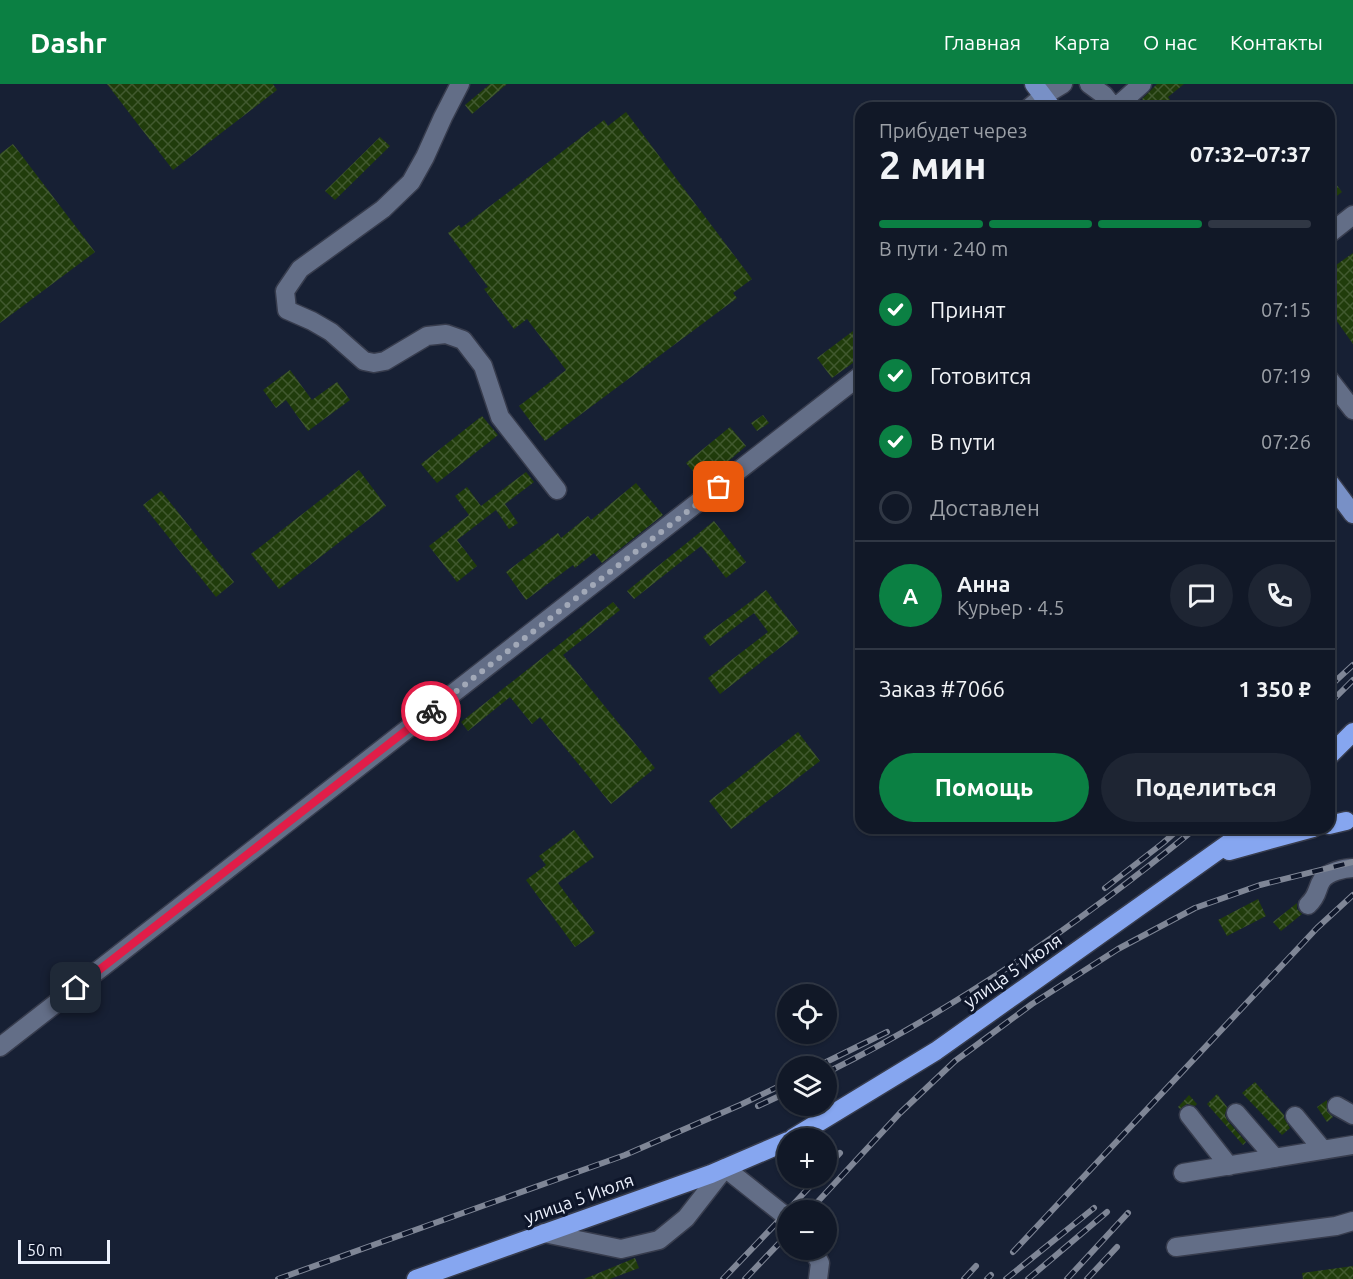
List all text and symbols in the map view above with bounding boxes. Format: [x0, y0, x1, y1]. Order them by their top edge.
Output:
text: Dashr [30, 27, 107, 58]
text: Главная [944, 30, 1021, 54]
text: Карта [1054, 30, 1110, 54]
text: О нас [1143, 30, 1197, 54]
text: Контакты [1230, 30, 1323, 54]
text: Прибудет через [879, 119, 1027, 142]
text: 07:32–07:37 [1190, 141, 1311, 166]
text: 2 мин [879, 143, 987, 186]
text: В пути · 240 m [879, 237, 1008, 260]
icon: check [879, 293, 912, 326]
text: Принят [930, 297, 1006, 322]
text: 07:15 [1261, 298, 1311, 321]
icon: check [879, 359, 912, 392]
text: Готовится [930, 363, 1031, 388]
text: 07:19 [1261, 364, 1311, 387]
icon: check [879, 425, 912, 458]
text: В пути [930, 429, 996, 454]
text: 07:26 [1261, 430, 1311, 453]
pin [693, 461, 744, 512]
icon: bag [702, 470, 735, 503]
text: Доставлен [930, 495, 1040, 520]
button: chat [1170, 564, 1233, 627]
button: phone [1248, 564, 1311, 627]
text: Анна [957, 571, 1010, 596]
text: А [903, 583, 918, 608]
text: Курьер · 4.5 [957, 596, 1064, 619]
text: Заказ #7066 [879, 676, 1005, 701]
text: 1 350 ₽ [1239, 676, 1311, 701]
courier [401, 681, 461, 741]
icon: bike [415, 695, 448, 728]
button: Помощь [879, 753, 1089, 822]
button: Поделиться [1101, 753, 1311, 822]
street label: улица 5 Июля [960, 929, 1065, 1011]
pin [50, 962, 101, 1013]
icon: home [59, 971, 92, 1004]
map controls [777, 984, 837, 1260]
button: locate [777, 984, 837, 1044]
button: layers [777, 1056, 837, 1116]
button: + [777, 1128, 837, 1188]
street label: улица 5 Июля [521, 1169, 636, 1227]
button: − [777, 1200, 837, 1260]
scale bar [18, 1237, 110, 1264]
text: 50 m [27, 1241, 63, 1259]

